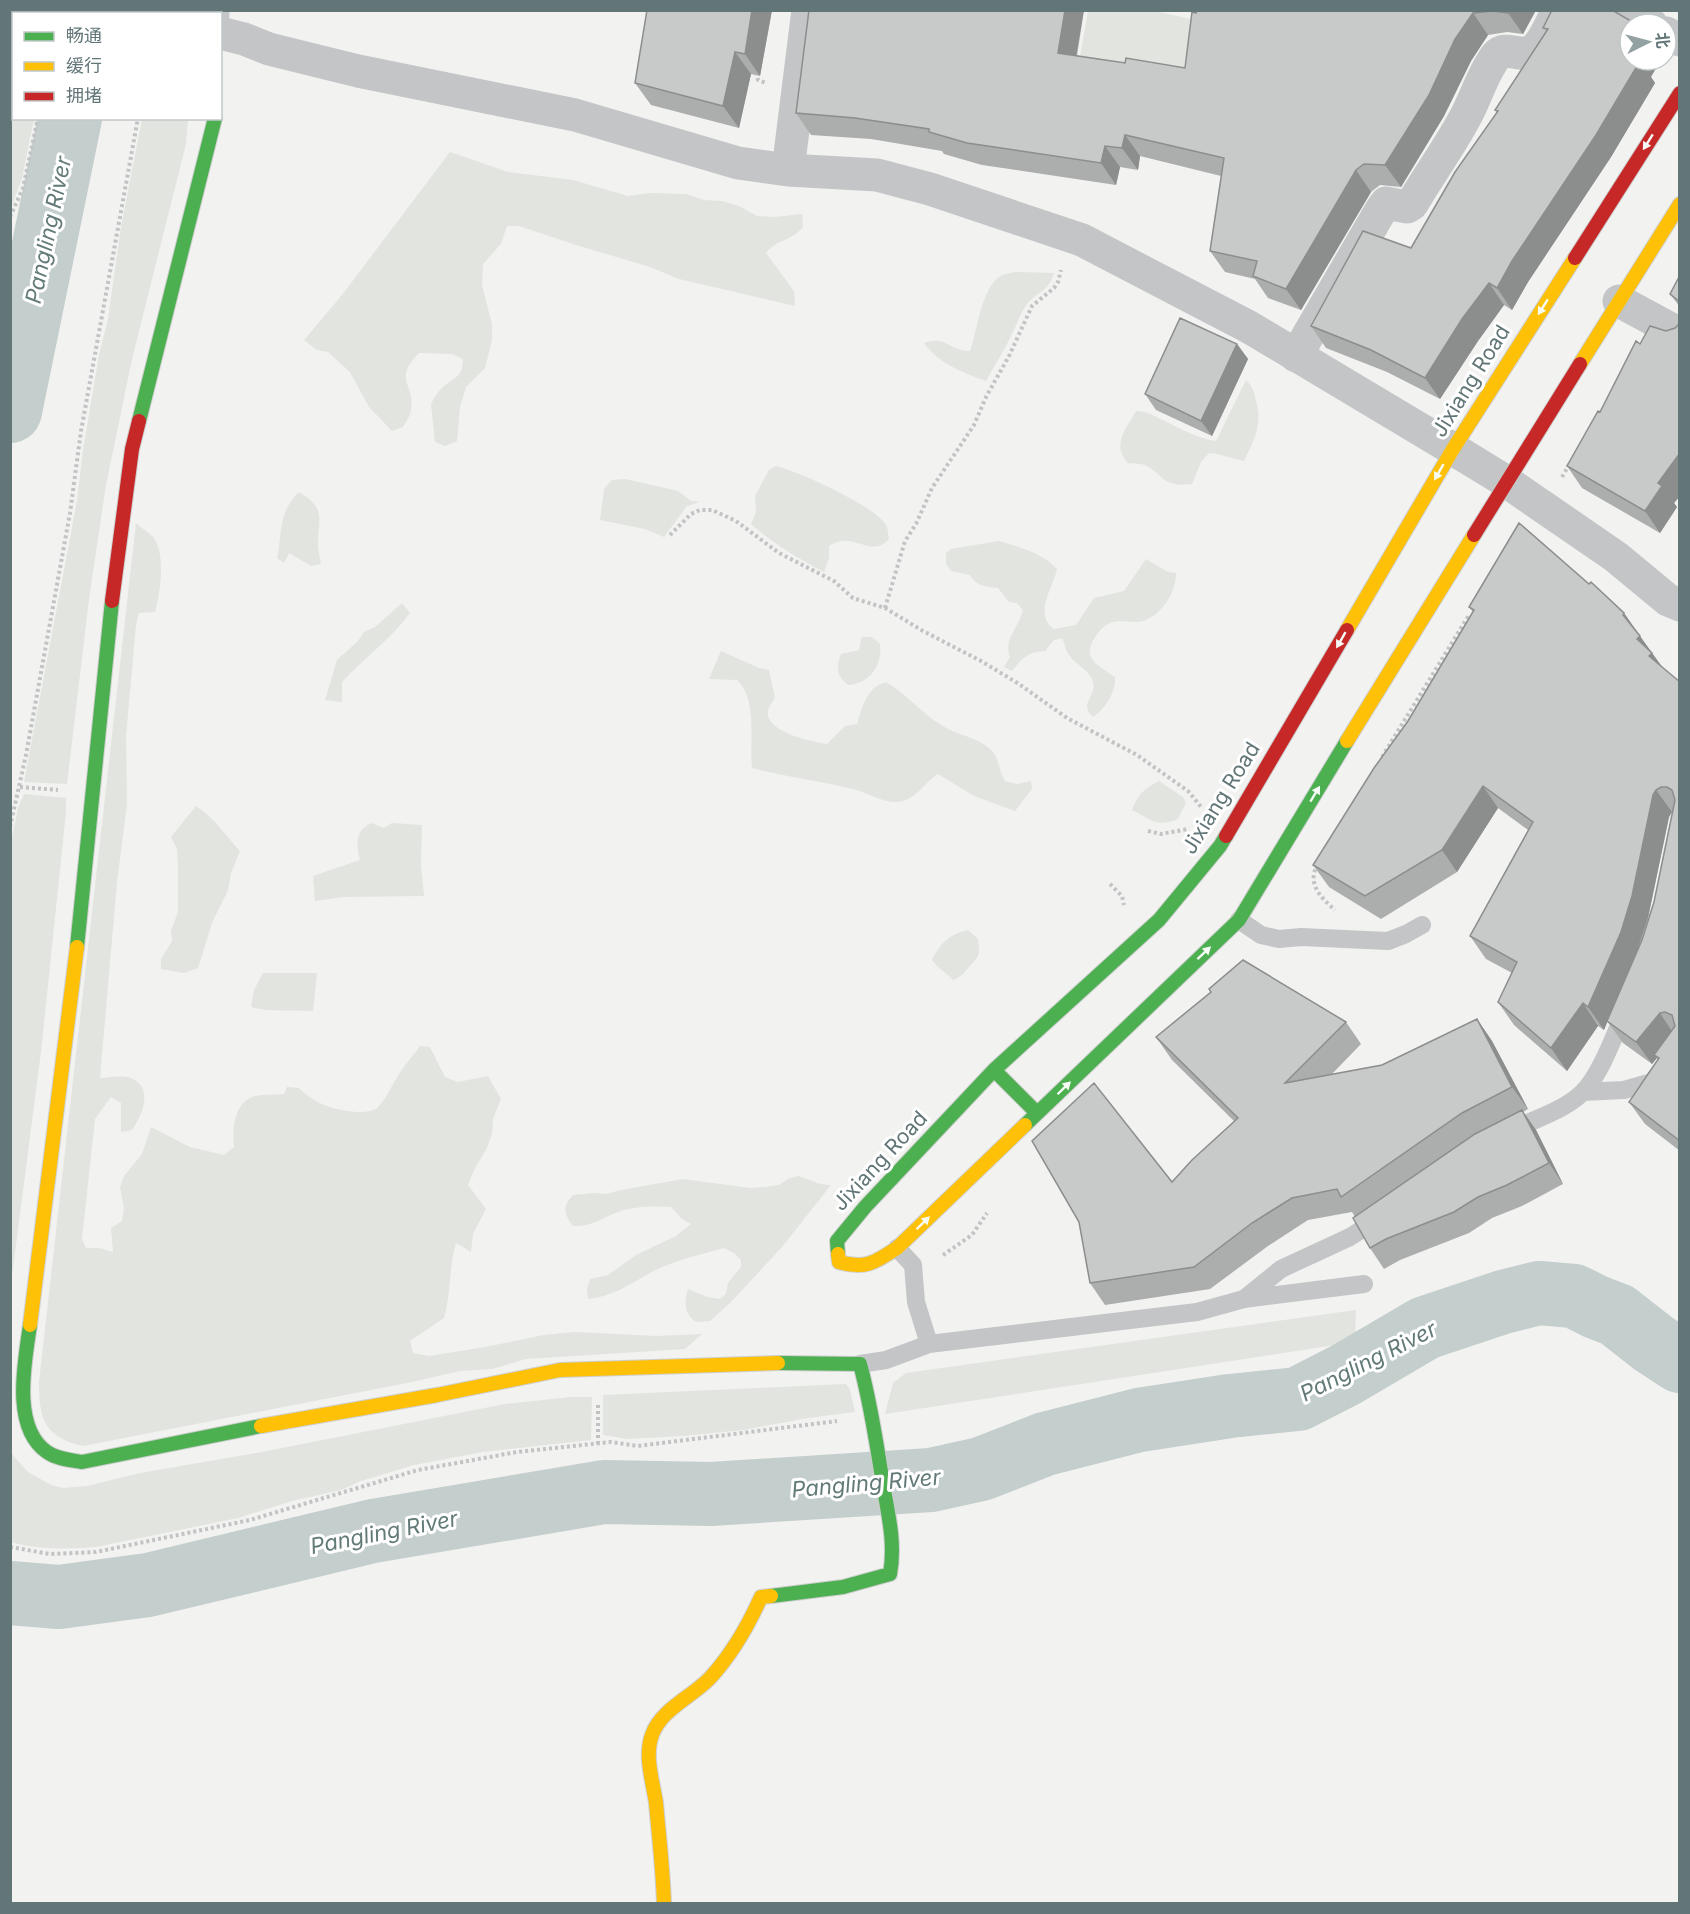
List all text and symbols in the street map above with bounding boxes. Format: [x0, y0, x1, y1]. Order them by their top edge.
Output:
legend [12, 12, 222, 120]
north arrow [1618, 12, 1678, 72]
text: 畅通 [66, 25, 102, 46]
text: 北 [1652, 31, 1674, 49]
text: 缓行 [66, 55, 102, 76]
text: 拥堵 [66, 85, 102, 106]
one-way arrow [1642, 134, 1654, 150]
water label: Pangling River [20, 153, 76, 306]
one-way arrow [1538, 299, 1549, 315]
street label: Jixiang Road [1426, 320, 1515, 441]
one-way arrow [1434, 464, 1445, 480]
one-way arrow [1335, 632, 1346, 648]
street label: Jixiang Road [1176, 737, 1265, 858]
one-way arrow [1310, 786, 1321, 802]
one-way arrow [1197, 946, 1211, 960]
one-way arrow [1056, 1081, 1070, 1095]
street label: Jixiang Road [827, 1106, 932, 1216]
one-way arrow [916, 1216, 931, 1230]
water label: Pangling River [1295, 1315, 1441, 1407]
water label: Pangling River [790, 1463, 942, 1502]
water label: Pangling River [308, 1505, 461, 1559]

